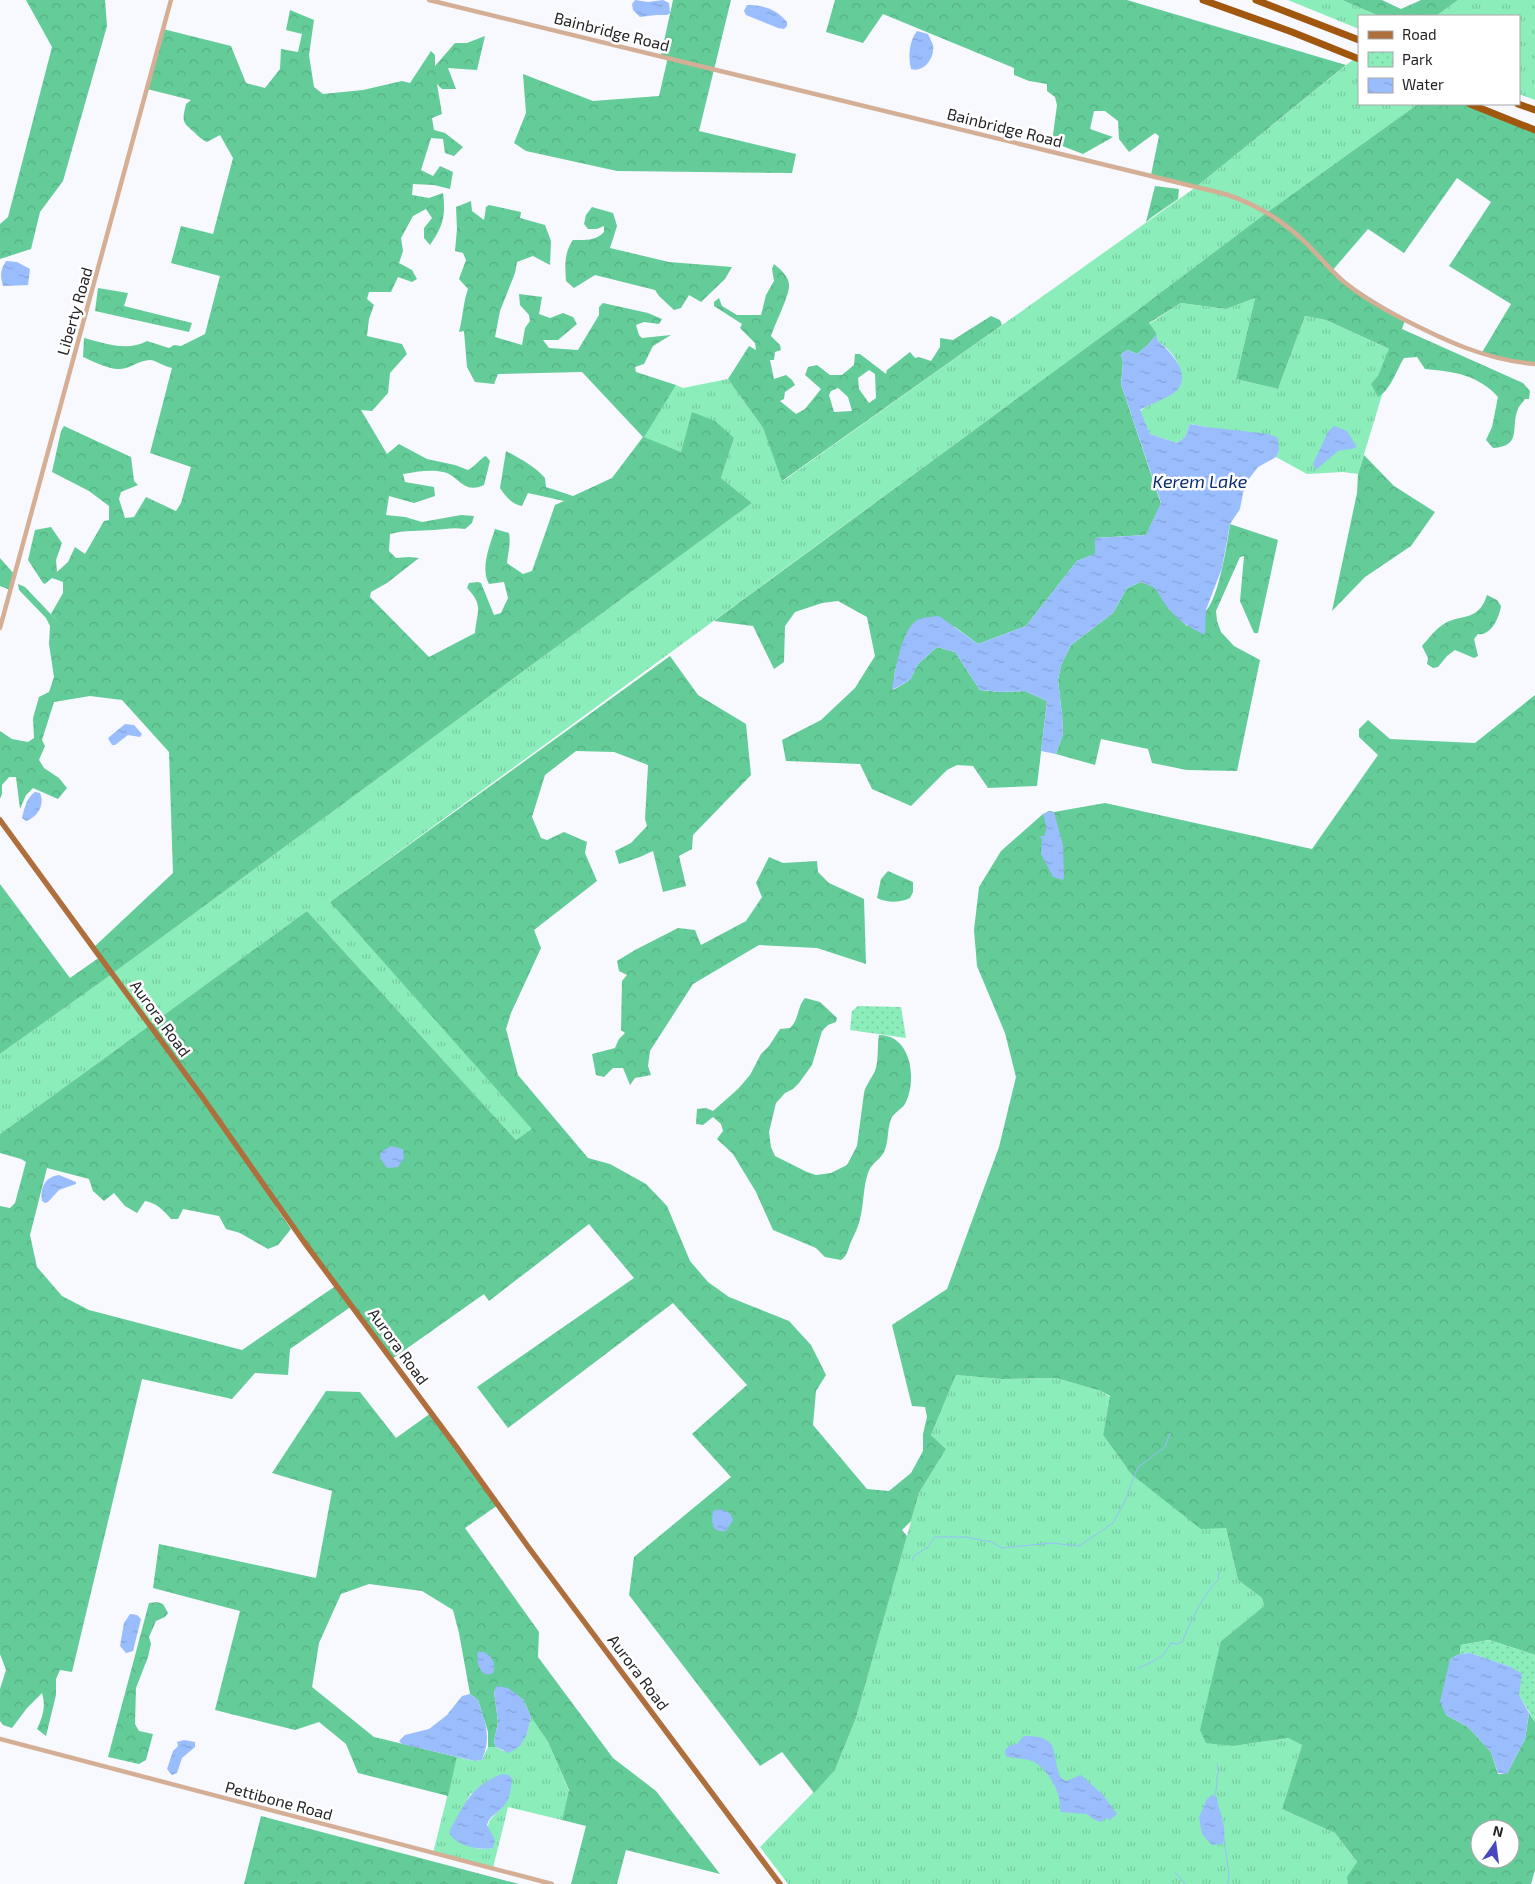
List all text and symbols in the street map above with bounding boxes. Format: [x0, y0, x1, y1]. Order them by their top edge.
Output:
street label: Bainbridge Road [552, 7, 672, 55]
legend [1358, 15, 1520, 105]
text: Road [1402, 25, 1437, 43]
text: Park [1402, 50, 1433, 68]
text: Water [1402, 75, 1444, 93]
street label: Bainbridge Road [945, 103, 1065, 151]
street label: Liberty Road [52, 265, 96, 357]
water label: Kerem Lake [1153, 470, 1248, 492]
street label: Aurora Road [127, 976, 195, 1060]
street label: Aurora Road [365, 1304, 433, 1388]
street label: Aurora Road [604, 1630, 674, 1714]
street label: Pettibone Road [223, 1777, 335, 1823]
north arrow [1470, 1819, 1520, 1869]
text: N [1491, 1821, 1505, 1840]

